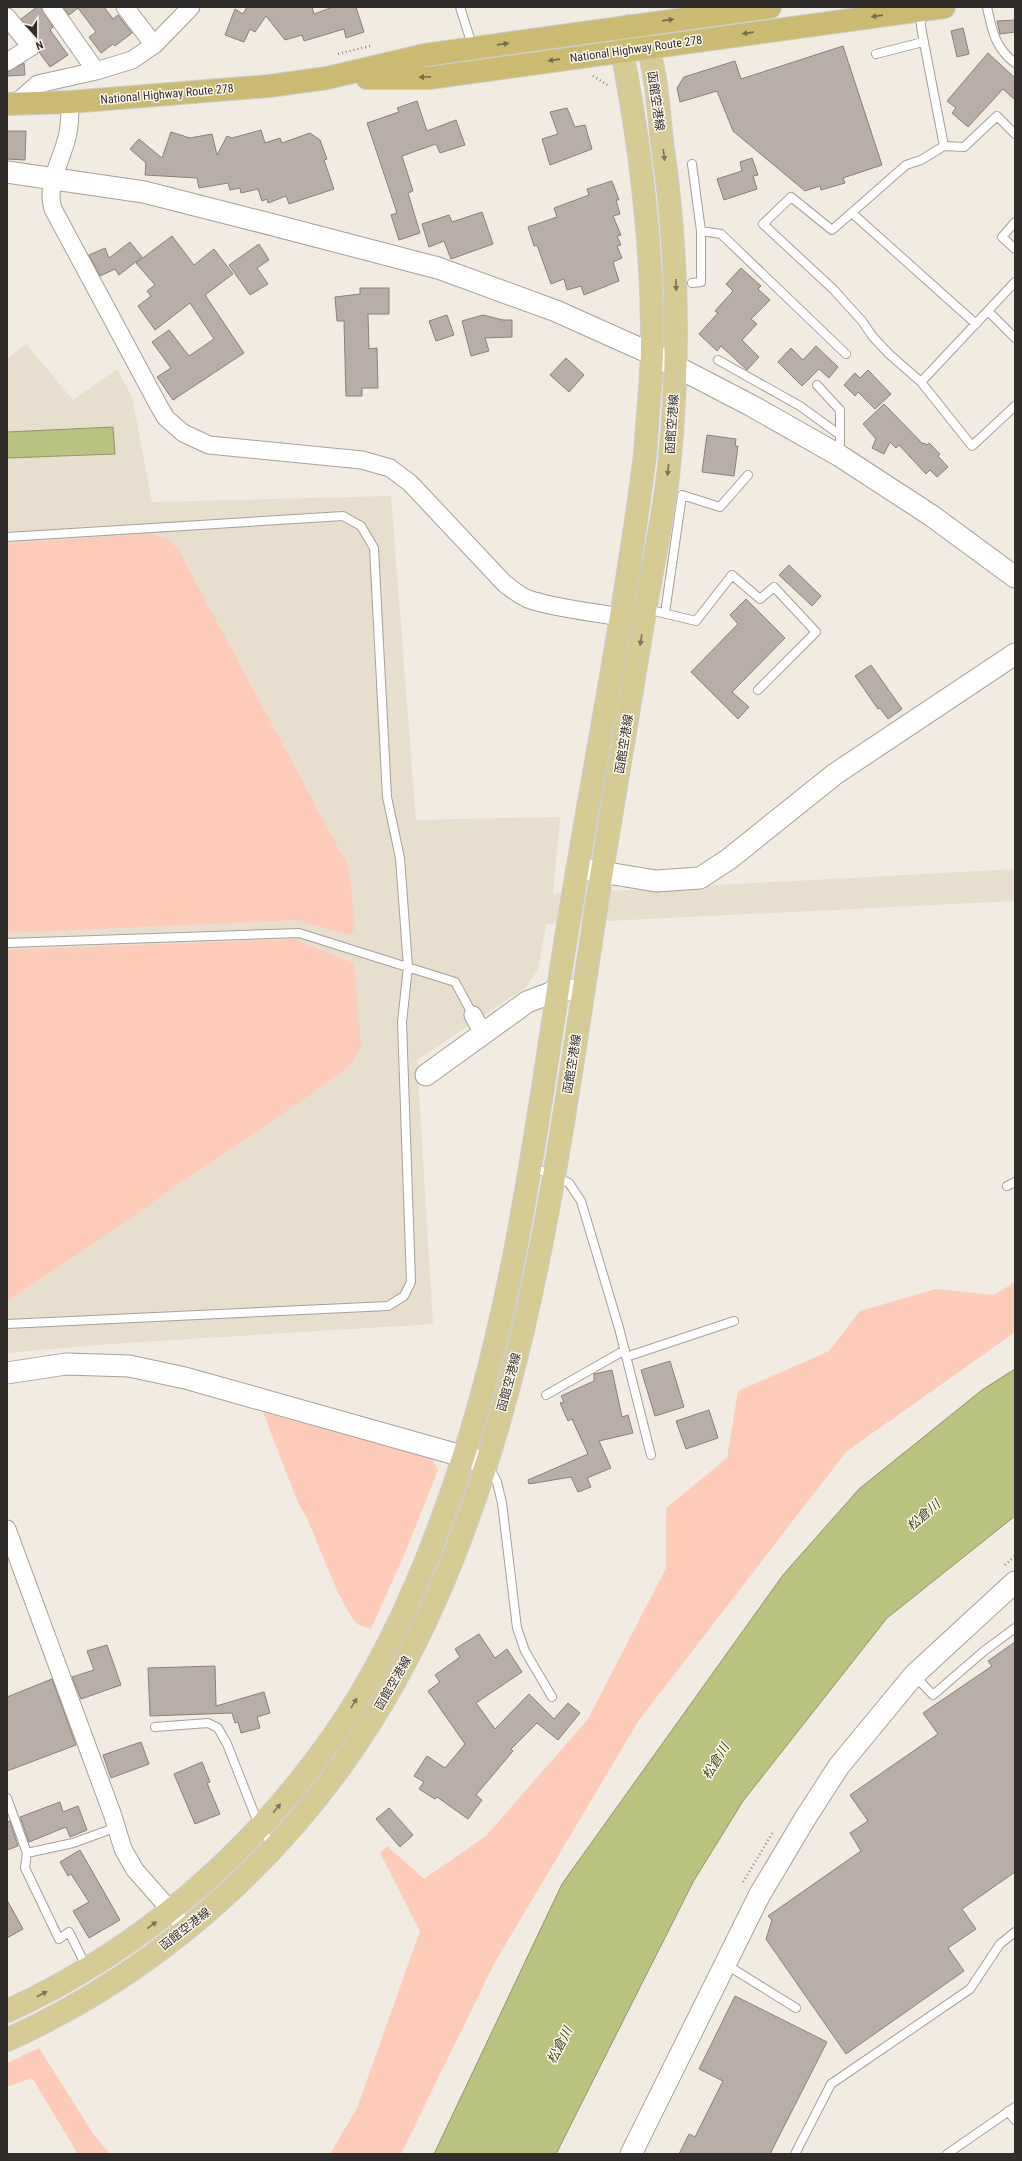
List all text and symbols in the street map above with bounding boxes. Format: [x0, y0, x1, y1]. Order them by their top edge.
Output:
one-way arrow [871, 13, 883, 19]
north arrow [16, 16, 56, 56]
one-way arrow [662, 17, 674, 23]
one-way arrow [742, 30, 754, 36]
street label: National Highway Route 278 [569, 33, 703, 65]
text: N [34, 38, 45, 52]
one-way arrow [497, 41, 509, 47]
one-way arrow [548, 57, 560, 64]
street label: 函館空港線 [645, 70, 667, 132]
one-way arrow [419, 74, 431, 81]
street label: National Highway Route 278 [100, 81, 234, 107]
one-way arrow [661, 149, 667, 161]
one-way arrow [672, 279, 679, 291]
street label: 函館空港線 [663, 394, 681, 454]
one-way arrow [665, 464, 672, 476]
one-way arrow [637, 634, 643, 646]
street label: 函館空港線 [612, 713, 636, 775]
street label: 函館空港線 [560, 1033, 584, 1095]
street label: 函館空港線 [494, 1351, 524, 1413]
water label: 松倉川 [904, 1496, 944, 1534]
street label: 函館空港線 [372, 1654, 414, 1712]
one-way arrow [350, 1698, 358, 1708]
water label: 松倉川 [699, 1739, 733, 1782]
one-way arrow [273, 1802, 281, 1813]
street label: 函館空港線 [157, 1905, 213, 1953]
one-way arrow [147, 1921, 157, 1929]
one-way arrow [36, 1991, 48, 1997]
water label: 松倉川 [544, 2023, 576, 2066]

